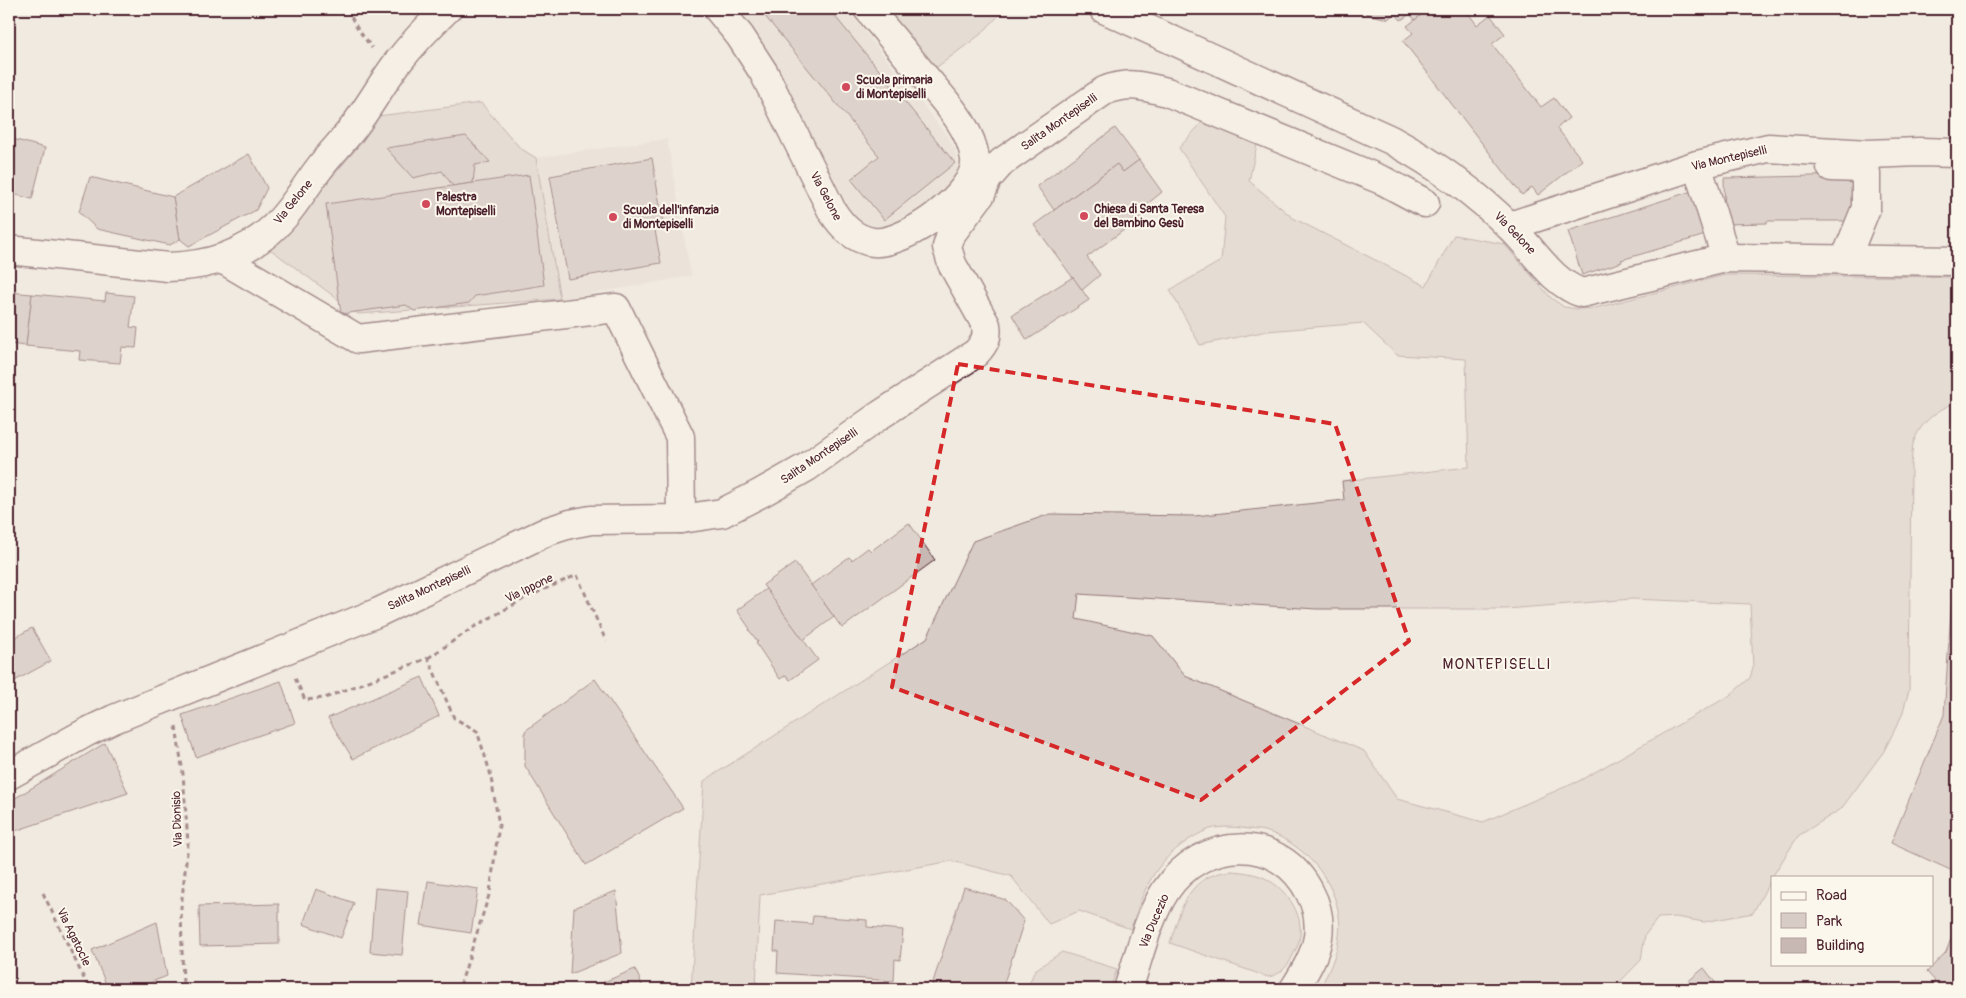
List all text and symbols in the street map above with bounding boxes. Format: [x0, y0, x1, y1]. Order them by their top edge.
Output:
place label: Scuola primaria di Montepiselli [856, 73, 933, 102]
marker: Scuola primaria di Montepiselli [840, 81, 852, 93]
street label: Salita Montepiselli [1018, 90, 1100, 154]
street label: Via Montepiselli [1690, 143, 1768, 174]
street label: Via Gelone [806, 169, 845, 223]
street label: Via Gelone [271, 177, 316, 228]
place label: Palestra Montepiselli [436, 190, 495, 219]
marker: Palestra Montepiselli [420, 198, 432, 210]
place label: Chiesa di Santa Teresa del Bambino Gesù [1094, 202, 1204, 231]
place label: Scuola dell'infanzia di Montepiselli [623, 203, 719, 232]
street label: Via Gelone [1491, 209, 1539, 258]
marker: Chiesa di Santa Teresa del Bambino Gesù [1078, 210, 1090, 222]
marker: Scuola dell'infanzia di Montepiselli [607, 211, 619, 223]
street label: Salita Montepiselli [778, 425, 861, 488]
street label: Salita Montepiselli [385, 563, 473, 614]
street label: Via Ippone [503, 570, 556, 606]
district label: MONTEPISELLI [1443, 655, 1551, 674]
street label: Via Dionisio [169, 790, 186, 847]
legend [1771, 876, 1934, 966]
text: Road [1816, 886, 1847, 905]
street label: Via Ducezio [1136, 891, 1173, 951]
street label: Via Agatocle [53, 906, 94, 969]
text: Park [1816, 912, 1843, 931]
text: Building [1816, 936, 1864, 955]

